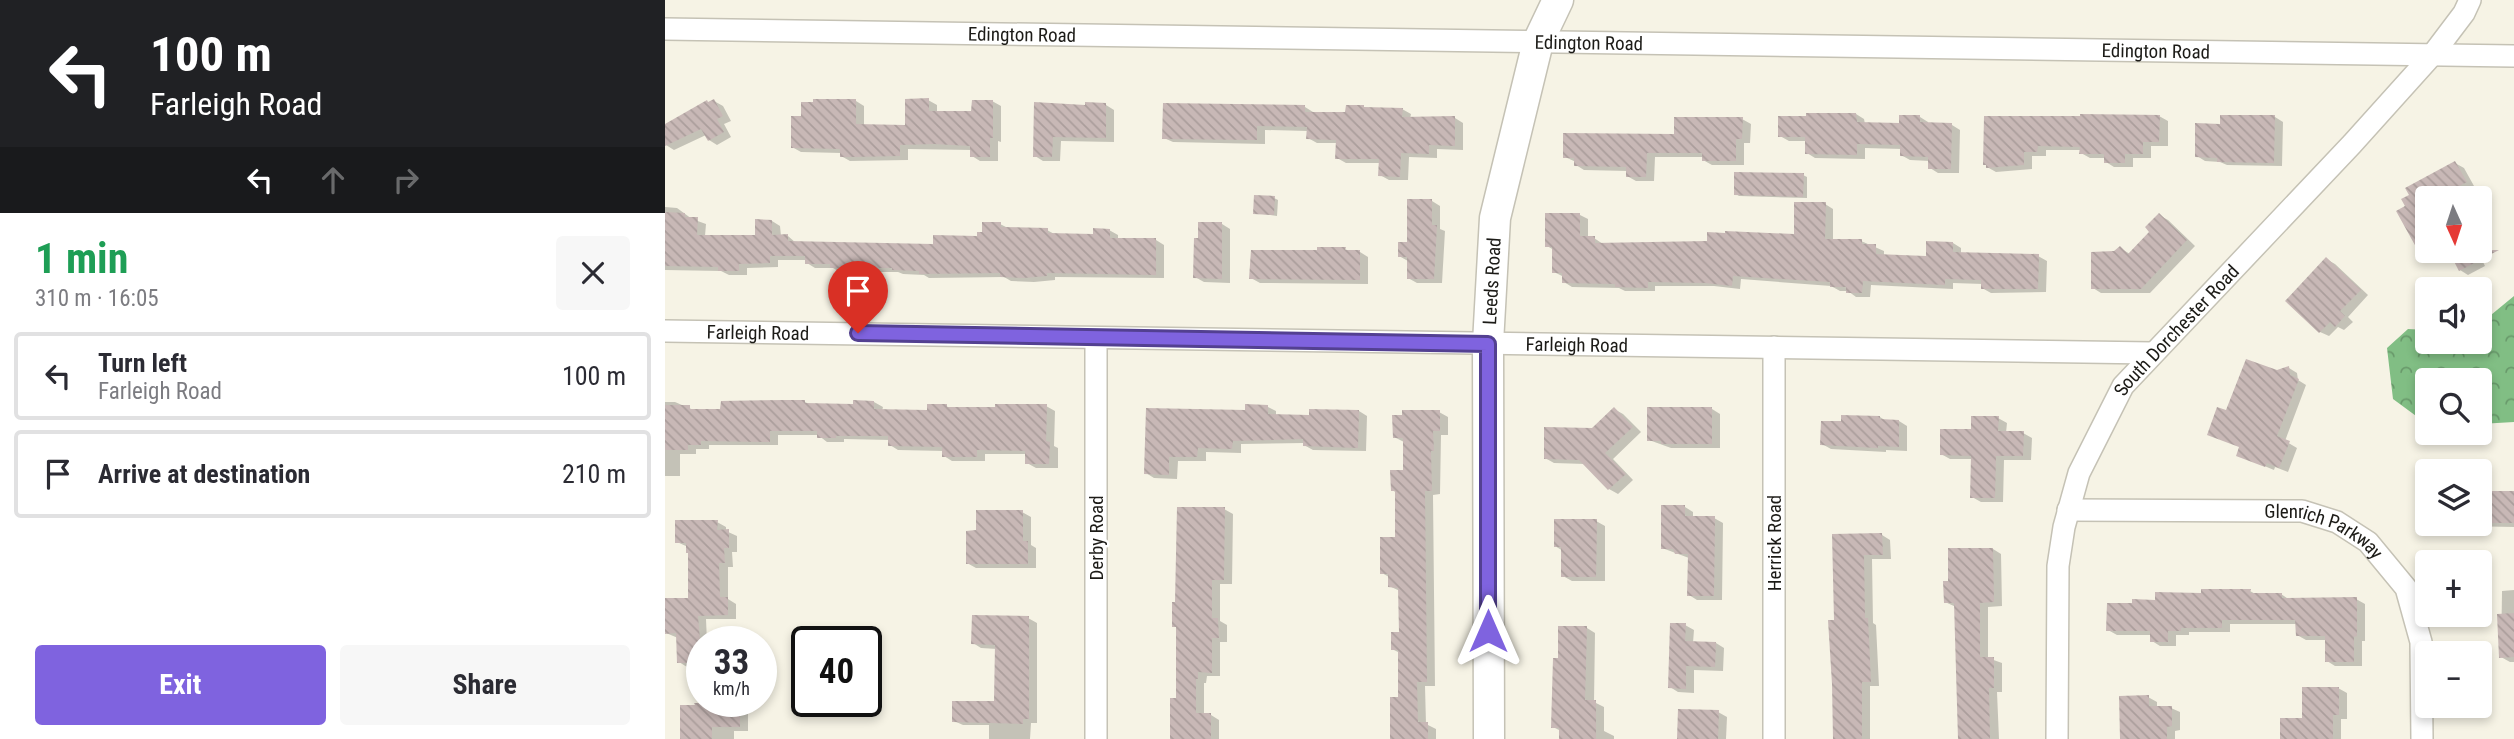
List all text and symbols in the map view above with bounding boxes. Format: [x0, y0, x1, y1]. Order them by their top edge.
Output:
street label: Edington Road [968, 22, 1076, 47]
text: 100 m [150, 26, 272, 83]
icon: left [35, 28, 126, 119]
street label: Edington Road [1535, 30, 1643, 55]
street label: Edington Road [2101, 38, 2210, 63]
text: Farleigh Road [150, 85, 322, 123]
icon: left [241, 161, 279, 199]
icon: ahead [314, 161, 352, 199]
icon: right [387, 161, 425, 199]
north arrow [2415, 186, 2492, 262]
map controls [2415, 186, 2492, 718]
text: 1 min [35, 234, 128, 283]
button: close [556, 236, 630, 310]
street label: Leeds Road [1478, 237, 1505, 325]
street label: South Dorchester Road [2109, 260, 2243, 399]
pin [828, 261, 888, 333]
icon: arrive [839, 272, 877, 310]
button: sound [2415, 277, 2492, 354]
text: 310 m · 16:05 [35, 285, 159, 312]
street label: Farleigh Road [707, 320, 809, 345]
street label: Farleigh Road [1525, 332, 1628, 357]
text: Turn left [98, 348, 187, 378]
icon: left [39, 357, 77, 395]
text: 100 m [562, 361, 626, 391]
button: search [2415, 368, 2492, 445]
text: Farleigh Road [98, 378, 222, 405]
icon: arrive [39, 455, 77, 493]
text: Arrive at destination [98, 459, 310, 489]
text: 210 m [562, 459, 626, 489]
button: layers [2415, 459, 2492, 536]
street label: Derby Road [1085, 495, 1108, 581]
street label: Herrick Road [1763, 495, 1786, 591]
street label: Glenrich Parkway [2264, 499, 2388, 563]
button: + [2415, 550, 2492, 627]
position arrow [1451, 594, 1525, 668]
speed limit sign: 40 [791, 626, 882, 717]
button: − [2415, 641, 2492, 718]
text: 33 [714, 642, 749, 683]
button: Exit [35, 645, 326, 725]
button: Share [340, 645, 630, 725]
text: km/h [713, 678, 750, 699]

